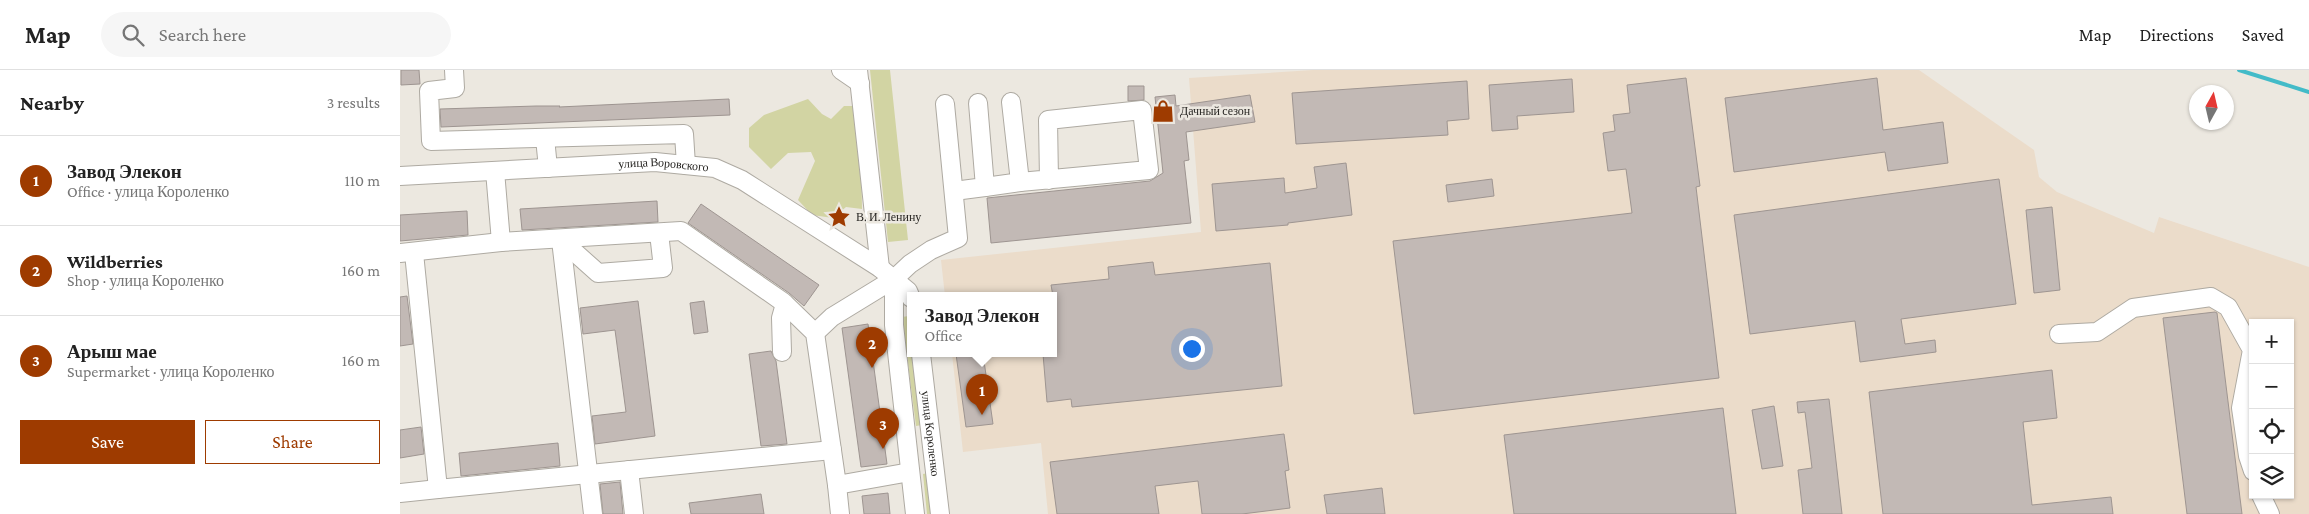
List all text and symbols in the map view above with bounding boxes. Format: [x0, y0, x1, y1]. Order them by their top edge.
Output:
search box [101, 12, 451, 57]
text: Map [25, 21, 71, 48]
icon: search [119, 21, 147, 49]
text: Search here [159, 24, 246, 45]
text: Map [2079, 25, 2111, 45]
text: Directions [2139, 25, 2214, 45]
text: Saved [2242, 25, 2284, 45]
north arrow [2189, 85, 2234, 130]
text: Nearby [20, 91, 84, 115]
text: 3 results [327, 94, 380, 111]
shop icon: Дачный сезон [1150, 98, 1176, 124]
place label: Дачный сезон [1180, 104, 1251, 118]
street label: улица Воровского [618, 155, 709, 174]
text: Завод Элекон [67, 161, 182, 182]
text: 1 [33, 172, 39, 189]
text: 110 m [344, 172, 380, 189]
text: Office · улица Короленко [67, 183, 229, 200]
place icon: В. И. Ленину [826, 204, 852, 230]
place label: В. И. Ленину [856, 210, 921, 224]
text: Wildberries [67, 251, 163, 272]
text: 2 [32, 262, 40, 279]
text: 160 m [342, 262, 380, 279]
text: Shop · улица Короленко [67, 272, 224, 289]
popup [907, 292, 1057, 357]
text: Завод Элекон [925, 305, 1039, 326]
map controls [2249, 319, 2294, 499]
button: + [2249, 319, 2294, 364]
pin: 2 [856, 327, 888, 368]
text: Office [925, 327, 962, 344]
your location [1179, 336, 1205, 362]
text: Арыш мае [67, 341, 157, 362]
text: 3 [32, 352, 40, 369]
text: 160 m [342, 352, 380, 369]
text: Supermarket · улица Короленко [67, 363, 274, 380]
button: − [2249, 364, 2294, 409]
pin: 1 [966, 374, 998, 415]
street label: улица Короленко [918, 390, 942, 477]
pin: 3 [867, 408, 899, 449]
button: locate [2249, 409, 2294, 454]
button: Save [20, 420, 195, 464]
button: Share [205, 420, 380, 464]
button: layers [2249, 454, 2294, 499]

